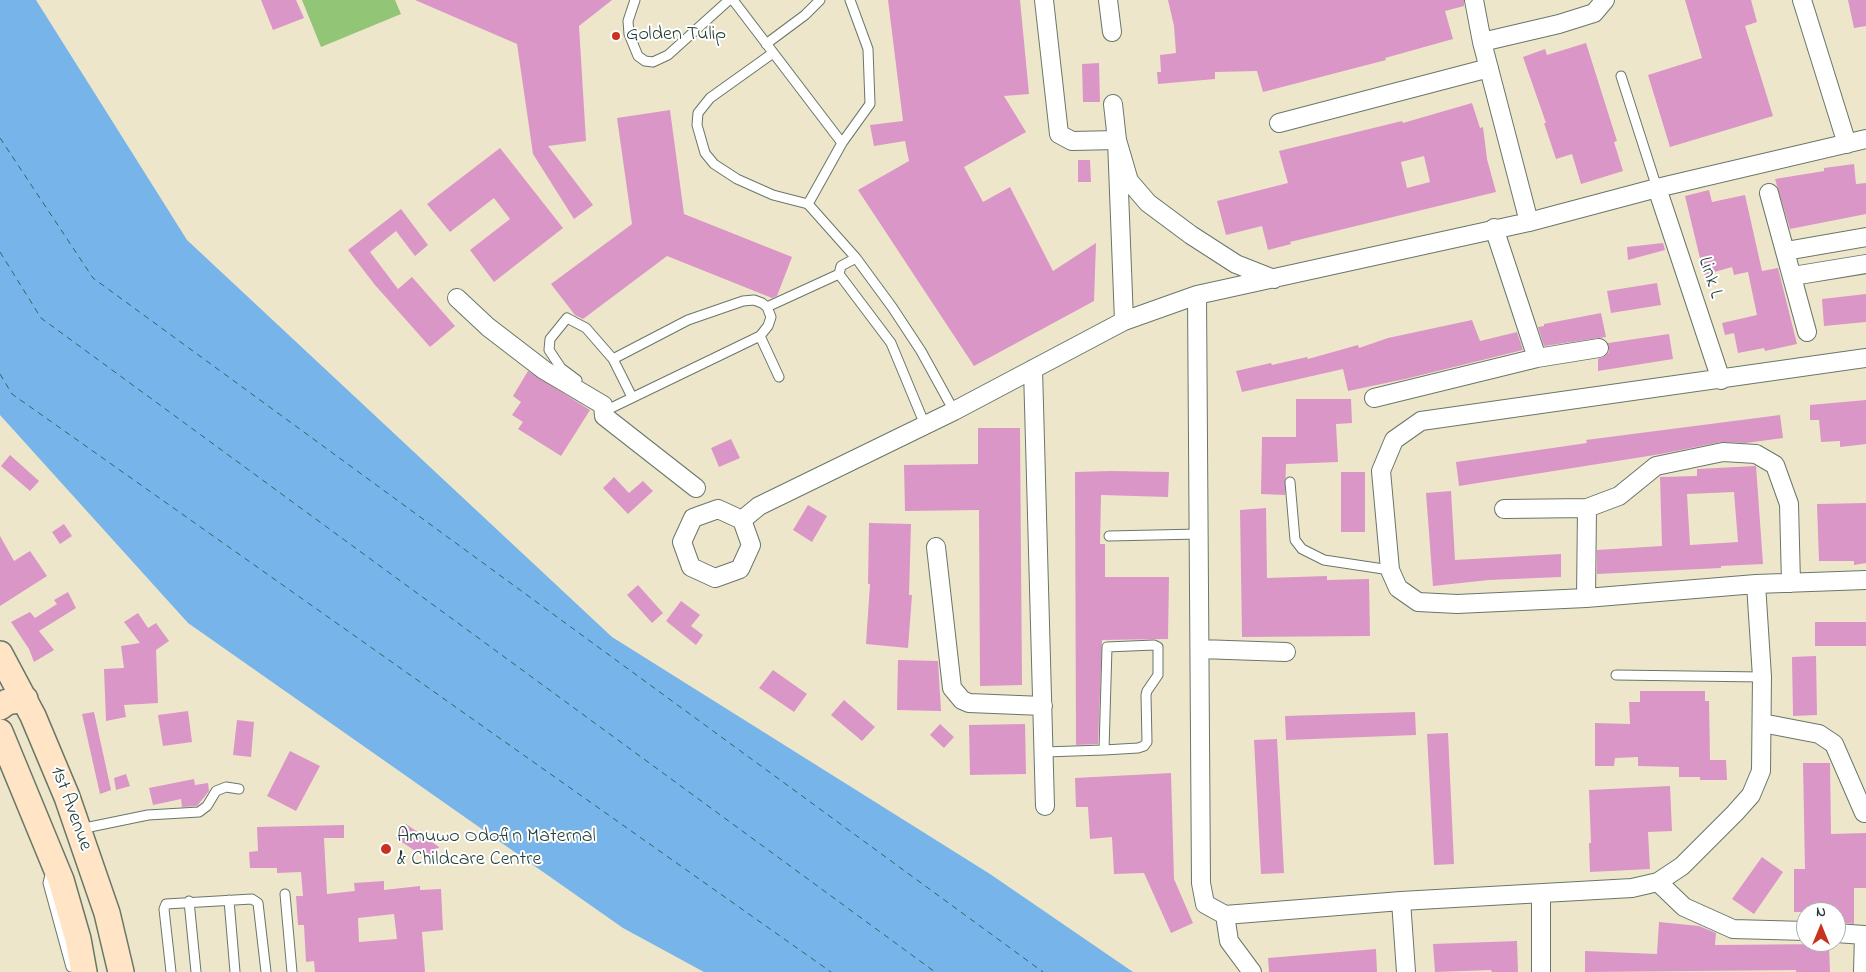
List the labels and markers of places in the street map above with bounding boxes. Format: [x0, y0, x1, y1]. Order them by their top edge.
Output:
place label: Golden Tulip [626, 24, 726, 48]
marker: Golden Tulip [610, 30, 622, 42]
place label: Amuwo Odofin Maternal & Childcare Centre [397, 826, 596, 873]
marker: Amuwo Odofin Maternal & Childcare Centre [379, 842, 393, 856]

